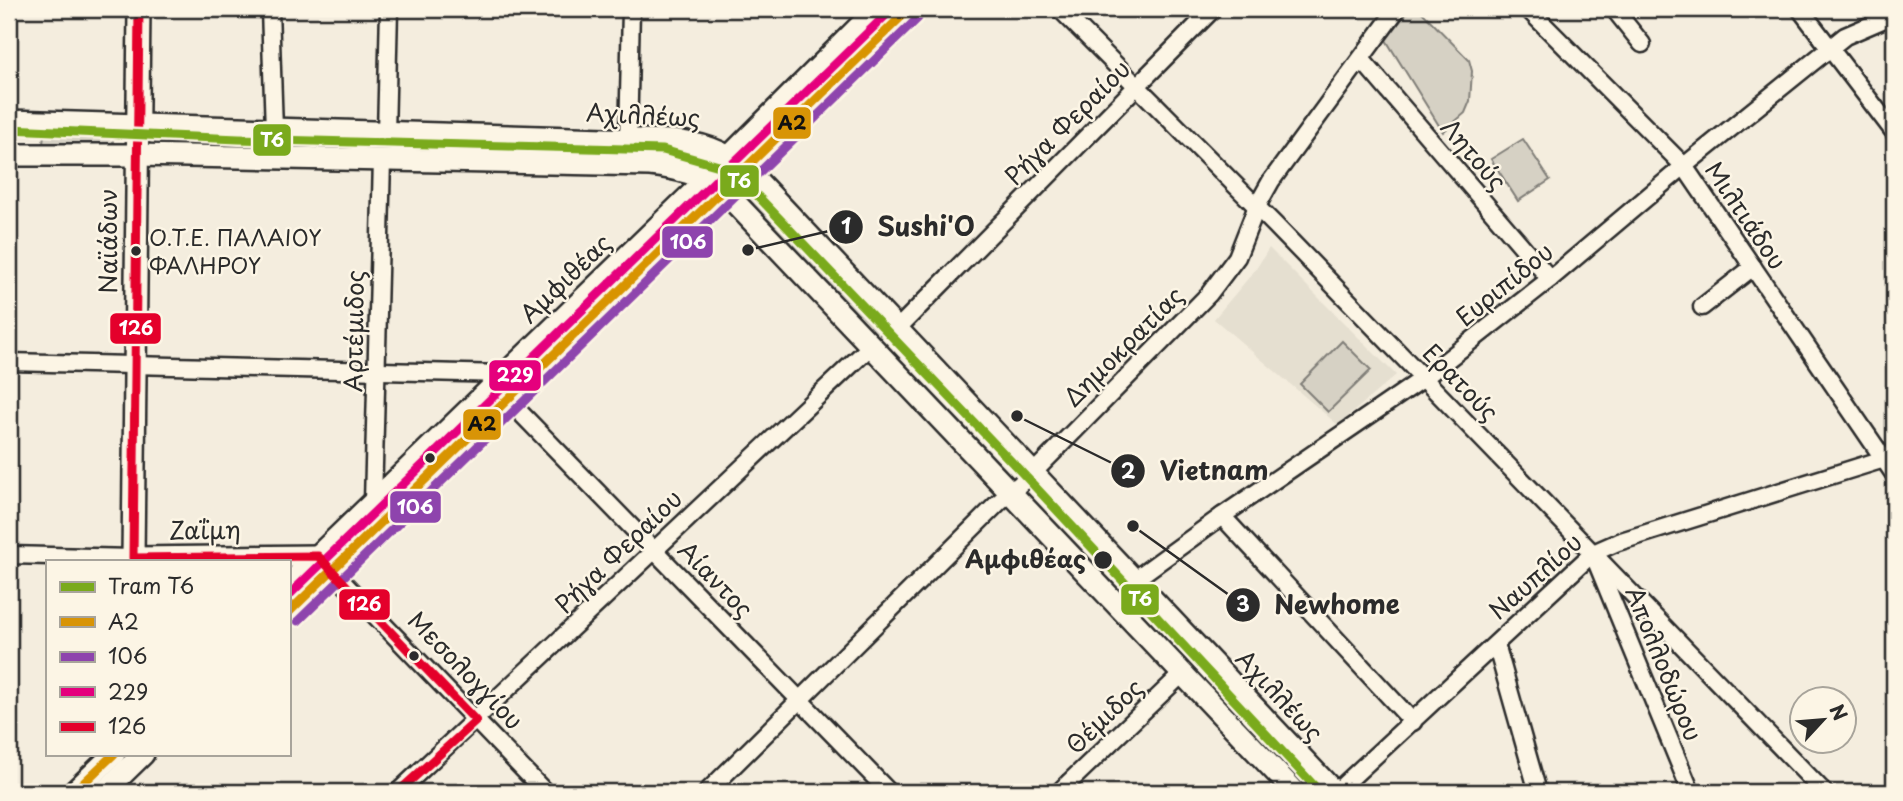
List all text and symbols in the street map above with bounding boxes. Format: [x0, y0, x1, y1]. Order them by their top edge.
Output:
street label: Ρήγα Φεραίου [996, 51, 1137, 192]
street label: Αχιλλέως [585, 93, 701, 135]
line badge: Α2 [772, 106, 812, 140]
text: Α2 [778, 108, 806, 136]
street label: Λητούς [1433, 110, 1516, 197]
line badge: Τ6 [252, 123, 292, 157]
text: Τ6 [260, 125, 284, 153]
street label: Μιλτιάδου [1697, 154, 1796, 276]
line badge: Τ6 [719, 164, 760, 198]
text: Τ6 [727, 166, 751, 194]
street label: Ναϊάδων [89, 189, 125, 293]
callout: Sushi'O [828, 203, 989, 250]
text: Sushi'O [877, 206, 975, 245]
text: 1 [841, 209, 851, 241]
place label: Ο.Τ.Ε. ΠΑΛΑΙΟΥ ΦΑΛΗΡΟΥ [149, 220, 321, 281]
street label: Αμφιθέας [511, 225, 618, 330]
line badge: 106 [661, 225, 714, 259]
text: 106 [670, 227, 706, 255]
street label: Ευριπίδου [1447, 233, 1560, 334]
marker: Ο.Τ.Ε. ΠΑΛΑΙΟΥ ΦΑΛΗΡΟΥ [129, 244, 143, 258]
street label: Αρτέμιδος [334, 270, 372, 392]
street label: Δημοκρατίας [1054, 277, 1191, 414]
line badge: 126 [109, 312, 162, 345]
text: 126 [119, 313, 153, 341]
street label: Ερατούς [1415, 335, 1508, 429]
line badge: 229 [488, 359, 542, 392]
text: 229 [496, 360, 534, 388]
line badge: Α2 [462, 408, 502, 441]
text: Α2 [468, 409, 496, 437]
callout: Vietnam [1111, 448, 1283, 495]
text: Vietnam [1159, 450, 1269, 489]
unlabelled marker [423, 451, 437, 465]
text: 2 [1121, 454, 1136, 486]
street label: Ρήγα Φεραίου [546, 480, 689, 621]
line badge: 106 [389, 490, 442, 524]
text: 106 [397, 492, 433, 520]
street label: Ζαΐμη [169, 510, 241, 548]
street label: Ναυπλίου [1480, 524, 1589, 627]
street label: Αίαντος [671, 532, 762, 625]
place label: Αμφιθέας [965, 540, 1086, 576]
marker: Αμφιθέας [1092, 549, 1114, 571]
legend [46, 560, 290, 756]
text: Tram Τ6 [108, 569, 194, 601]
callout: Newhome [1225, 581, 1414, 628]
street label: Απολλοδώρου [1617, 581, 1712, 746]
line badge: Τ6 [1120, 583, 1160, 616]
text: Τ6 [1128, 584, 1152, 612]
text: Newhome [1274, 584, 1400, 623]
text: 3 [1236, 587, 1250, 619]
line badge: 126 [338, 588, 391, 621]
text: 126 [347, 589, 381, 617]
street label: Μεσολογγίου [401, 602, 532, 737]
text: Α2 [108, 605, 139, 637]
text: 106 [108, 639, 148, 671]
street label: Αχιλλέως [1228, 641, 1332, 749]
unlabelled marker [407, 649, 421, 663]
street label: Θέμιδος [1057, 669, 1150, 762]
text: 229 [108, 675, 148, 707]
north arrow [1787, 686, 1857, 756]
text: N [1823, 699, 1855, 725]
text: 126 [108, 709, 146, 741]

